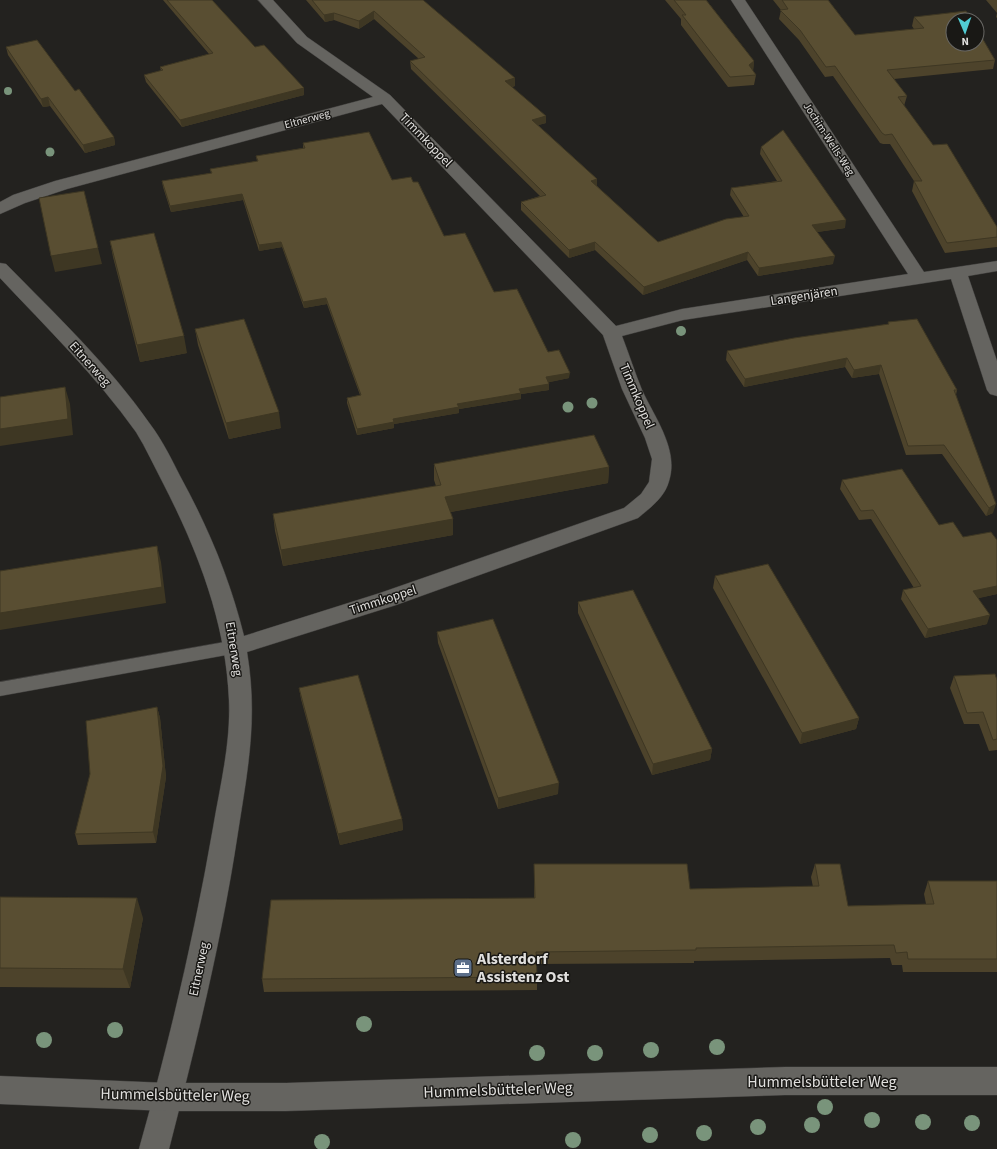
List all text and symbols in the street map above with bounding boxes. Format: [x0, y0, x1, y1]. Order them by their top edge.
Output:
north arrow [945, 12, 985, 52]
text: N [961, 34, 969, 49]
street label: Jochim-Wells-Weg [800, 99, 859, 179]
street label: Eitnerweg [283, 106, 332, 132]
street label: Timmkoppel [396, 109, 456, 171]
street label: Langenjären [769, 282, 839, 310]
street label: Eitnerweg [65, 338, 115, 391]
street label: Timmkoppel [615, 361, 659, 431]
street label: Timmkoppel [347, 581, 419, 619]
street label: Eitnerweg [221, 620, 247, 678]
street label: Eitnerweg [184, 940, 214, 998]
place label: Alsterdorf Assistenz Ost [476, 948, 569, 988]
office icon: Alsterdorf Assistenz Ost [452, 957, 474, 979]
street label: Hummelsbütteler Weg [747, 1071, 897, 1093]
street label: Hummelsbütteler Weg [423, 1076, 573, 1104]
street label: Hummelsbütteler Weg [100, 1083, 250, 1107]

